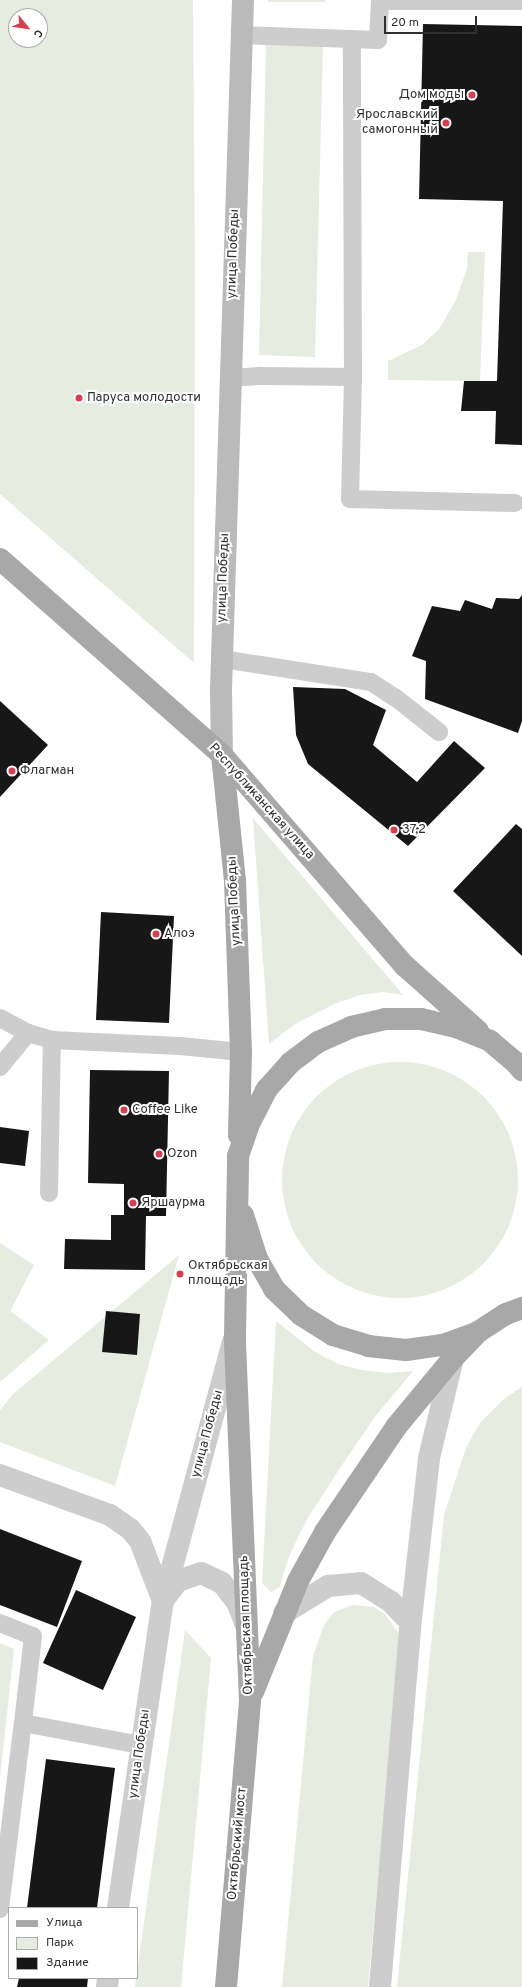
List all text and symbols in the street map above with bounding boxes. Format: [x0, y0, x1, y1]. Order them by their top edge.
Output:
north arrow [8, 8, 48, 48]
scale bar [386, 8, 479, 34]
text: 20 m [391, 15, 419, 31]
text: С [30, 27, 45, 40]
place label: Дом моды [399, 87, 464, 103]
marker: Дом моды [467, 90, 477, 100]
place label: Ярославский самогонный [356, 108, 438, 139]
marker: Ярославский самогонный [441, 118, 451, 128]
street label: улица Победы [225, 209, 243, 299]
place label: Паруса молодости [87, 390, 201, 406]
marker: Паруса молодости [74, 393, 84, 403]
street label: улица Победы [215, 533, 233, 623]
street label: Республиканская улица [205, 741, 317, 863]
place label: Флагман [20, 763, 74, 779]
marker: Флагман [7, 766, 17, 776]
place label: 37,2 [402, 822, 426, 838]
marker: 37,2 [389, 825, 399, 835]
street label: улица Победы [225, 856, 245, 946]
place label: Алоэ [164, 926, 195, 942]
marker: Алоэ [151, 929, 161, 939]
place label: Coffee Like [132, 1102, 198, 1118]
marker: Coffee Like [119, 1105, 129, 1115]
place label: Ozon [167, 1146, 197, 1162]
marker: Ozon [154, 1149, 164, 1159]
place label: Яршаурма [141, 1195, 205, 1211]
marker: Яршаурма [128, 1198, 138, 1208]
place label: Октябрьская площадь [188, 1259, 268, 1290]
marker: Октябрьская площадь [175, 1269, 185, 1279]
street label: улица Победы [189, 1389, 227, 1479]
street label: Октябрьская площадь [237, 1555, 257, 1695]
street label: улица Победы [126, 1708, 154, 1800]
street label: Октябрьский мост [225, 1787, 251, 1901]
legend [8, 1907, 138, 1979]
text: Улица [46, 1915, 82, 1931]
text: Парк [46, 1935, 74, 1951]
text: Здание [46, 1955, 89, 1971]

